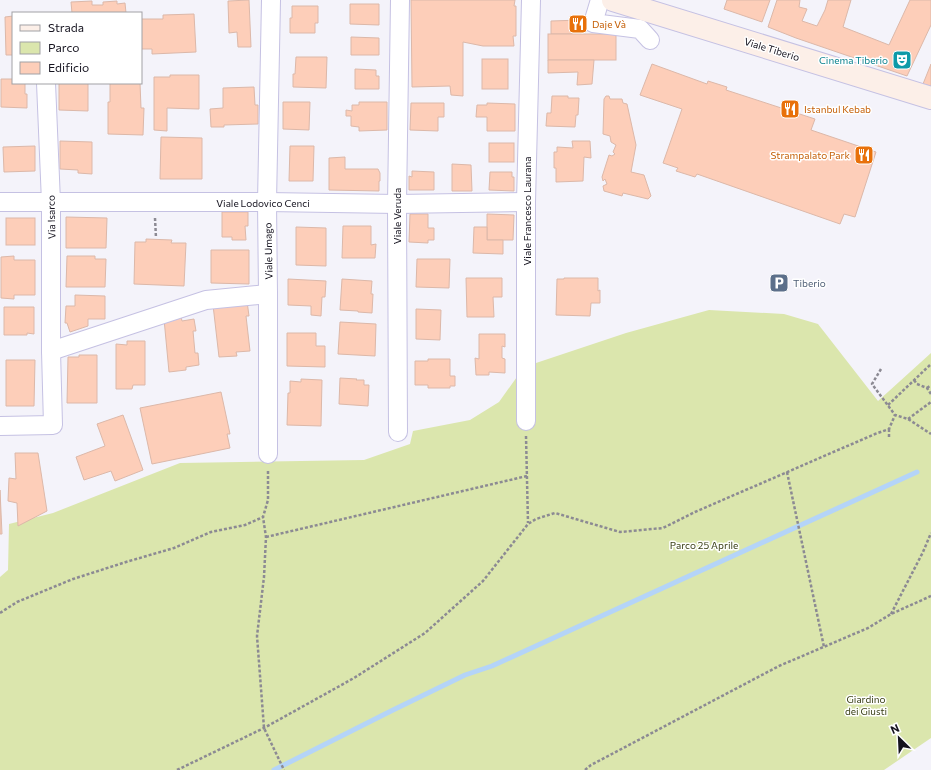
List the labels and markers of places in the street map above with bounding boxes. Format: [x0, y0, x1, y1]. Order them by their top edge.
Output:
restaurant icon: Daje Và [567, 13, 589, 35]
place label: Daje Và [592, 18, 626, 30]
theatre icon: Cinema Tiberio [891, 49, 913, 71]
place label: Cinema Tiberio [819, 54, 888, 66]
restaurant icon: Istanbul Kebab [779, 98, 801, 120]
place label: Istanbul Kebab [804, 103, 871, 115]
restaurant icon: Strampalato Park [853, 144, 875, 166]
place label: Strampalato Park [771, 149, 851, 161]
parking icon: Tiberio [768, 272, 790, 294]
place label: Tiberio [793, 277, 826, 289]

